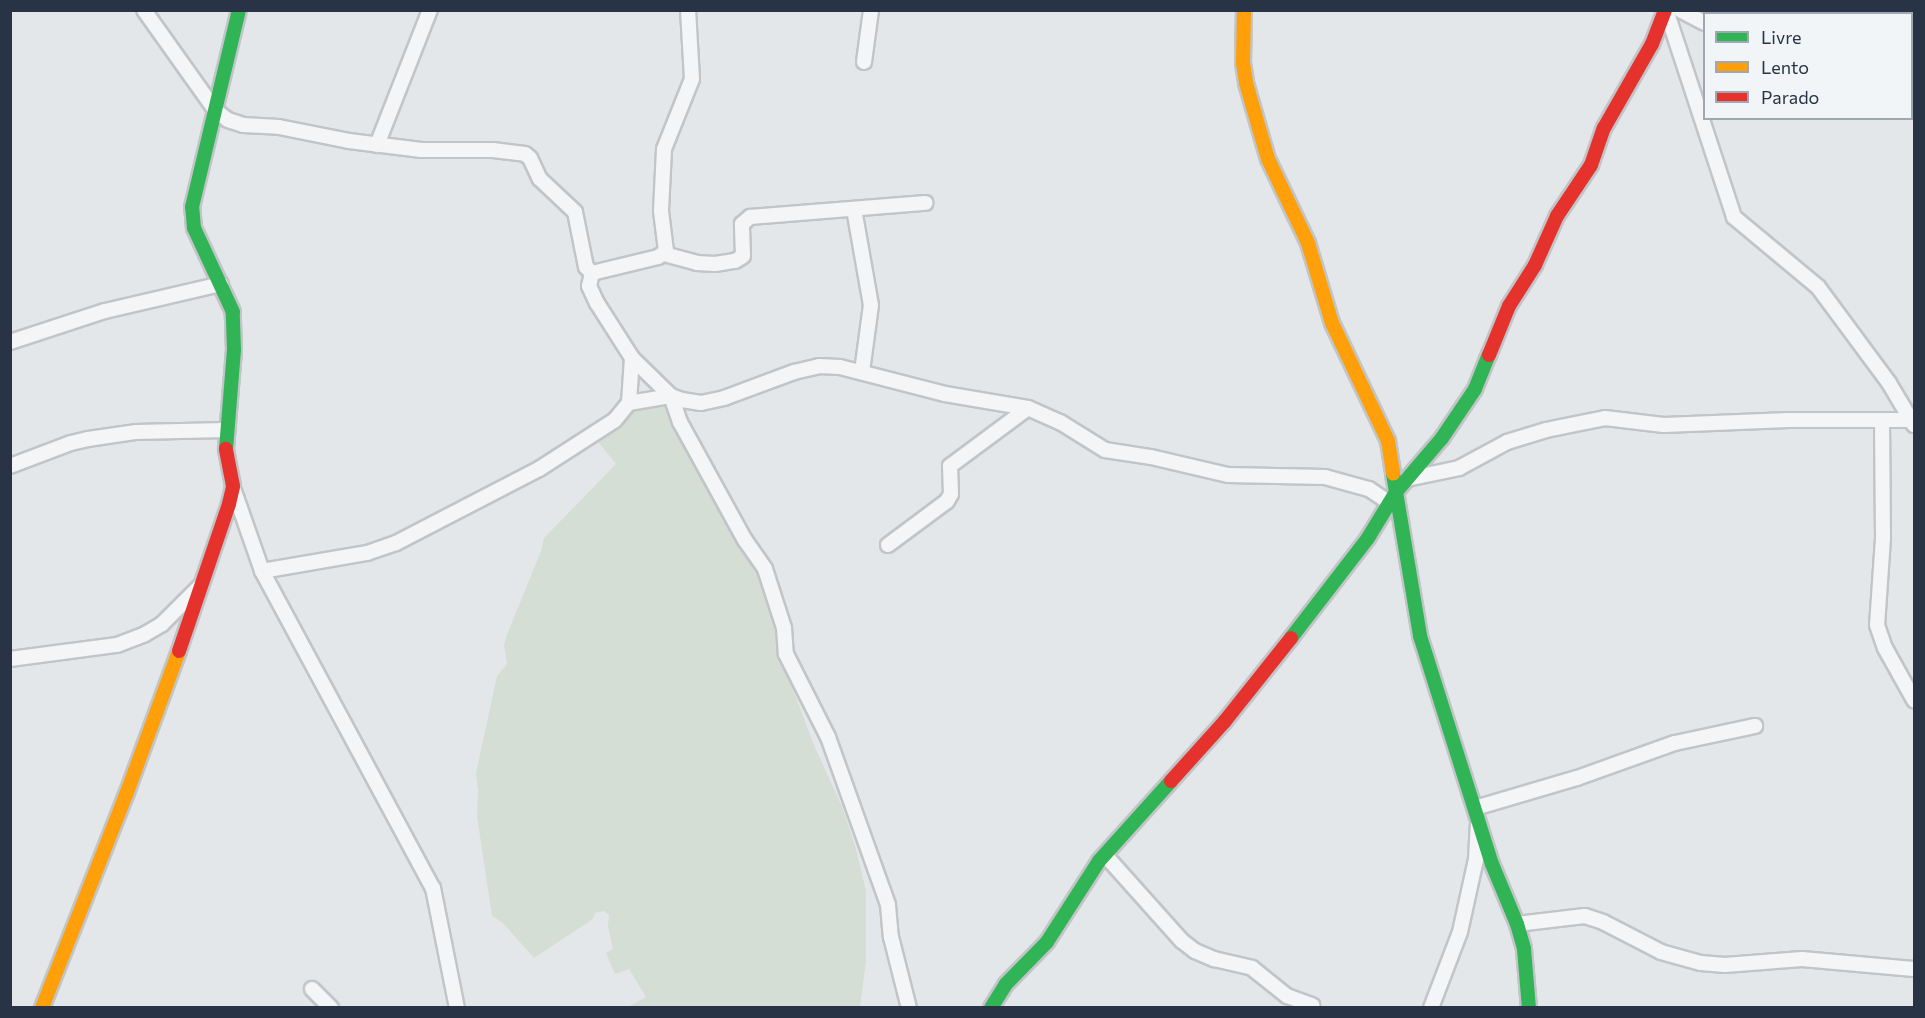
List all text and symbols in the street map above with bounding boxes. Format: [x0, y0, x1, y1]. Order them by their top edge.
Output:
legend [1703, 12, 1913, 120]
text: Livre [1761, 26, 1802, 48]
text: Lento [1761, 56, 1809, 78]
text: Parado [1761, 86, 1819, 108]

